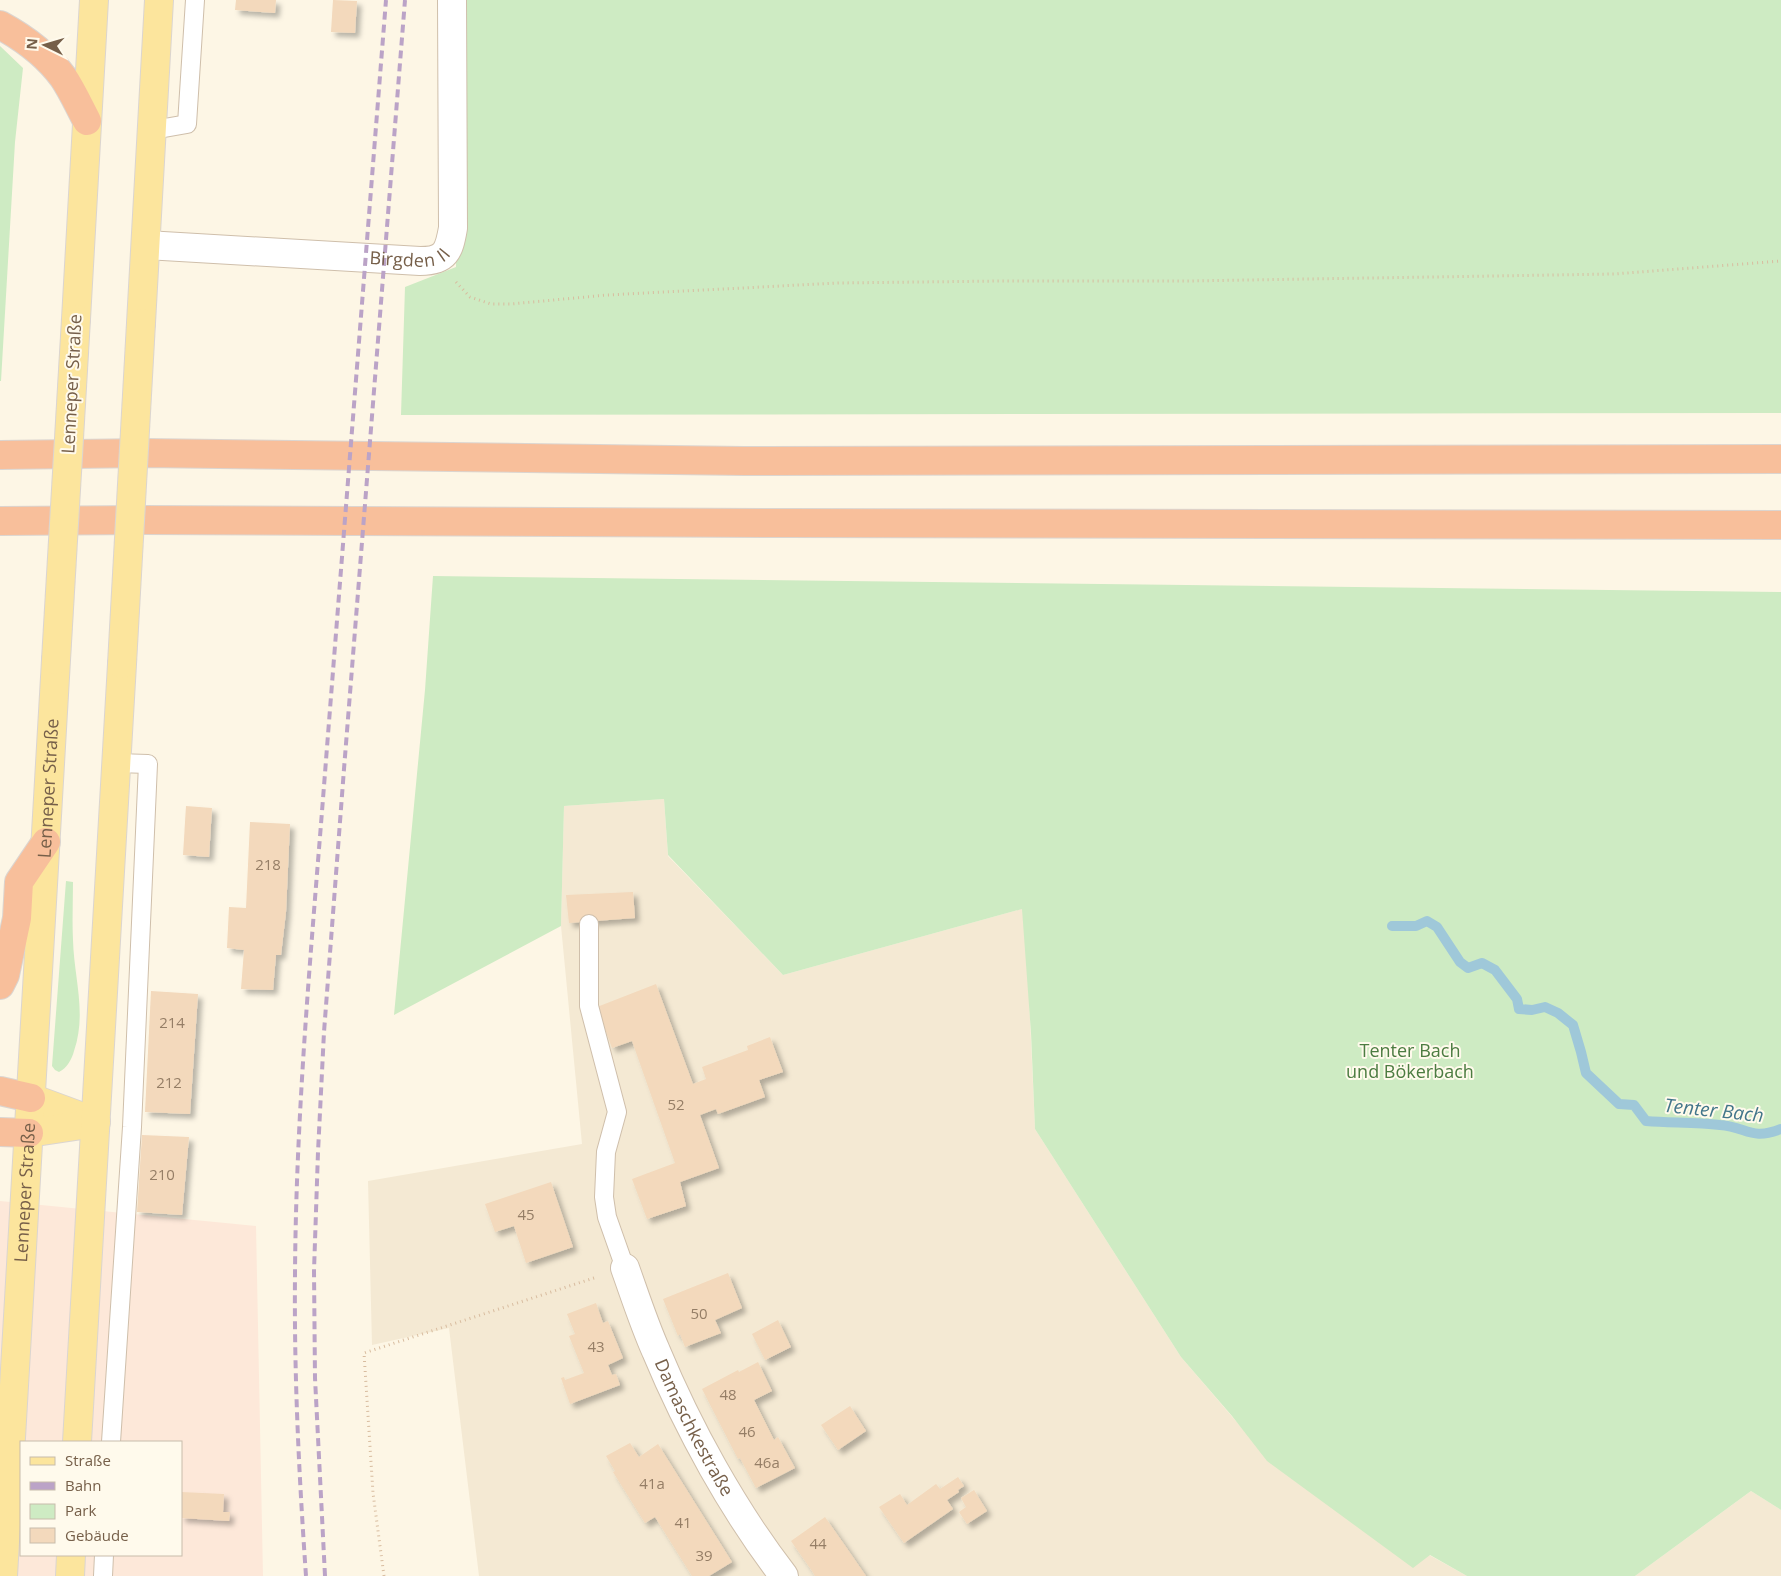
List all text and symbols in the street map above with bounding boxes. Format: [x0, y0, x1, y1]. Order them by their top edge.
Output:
north arrow [20, 20, 70, 70]
text: N [22, 37, 42, 50]
street label: Birgden II [369, 243, 455, 272]
street label: Lenneper Straße [55, 314, 87, 454]
street label: Lenneper Straße [32, 718, 64, 859]
house number: 218 [255, 854, 281, 874]
house number: 214 [159, 1012, 185, 1032]
park label: Tenter Bach und Bökerbach [1346, 1038, 1474, 1083]
house number: 212 [156, 1072, 182, 1092]
water label: Tenter Bach [1663, 1092, 1765, 1128]
house number: 52 [667, 1094, 685, 1114]
street label: Lenneper Straße [8, 1122, 40, 1263]
house number: 210 [149, 1164, 175, 1184]
house number: 45 [517, 1204, 535, 1224]
house number: 50 [690, 1303, 708, 1323]
house number: 43 [587, 1336, 605, 1356]
street label: Damaschkestraße [650, 1355, 740, 1500]
house number: 48 [719, 1384, 737, 1404]
house number: 46 [738, 1421, 756, 1441]
legend [20, 1441, 182, 1556]
text: Straße [65, 1450, 111, 1470]
house number: 46a [754, 1452, 780, 1472]
house number: 41a [639, 1473, 665, 1493]
text: Bahn [65, 1475, 101, 1495]
text: Park [65, 1500, 96, 1520]
house number: 41 [674, 1512, 692, 1532]
text: Gebäude [65, 1525, 129, 1545]
house number: 44 [809, 1533, 827, 1553]
house number: 39 [695, 1545, 713, 1565]

